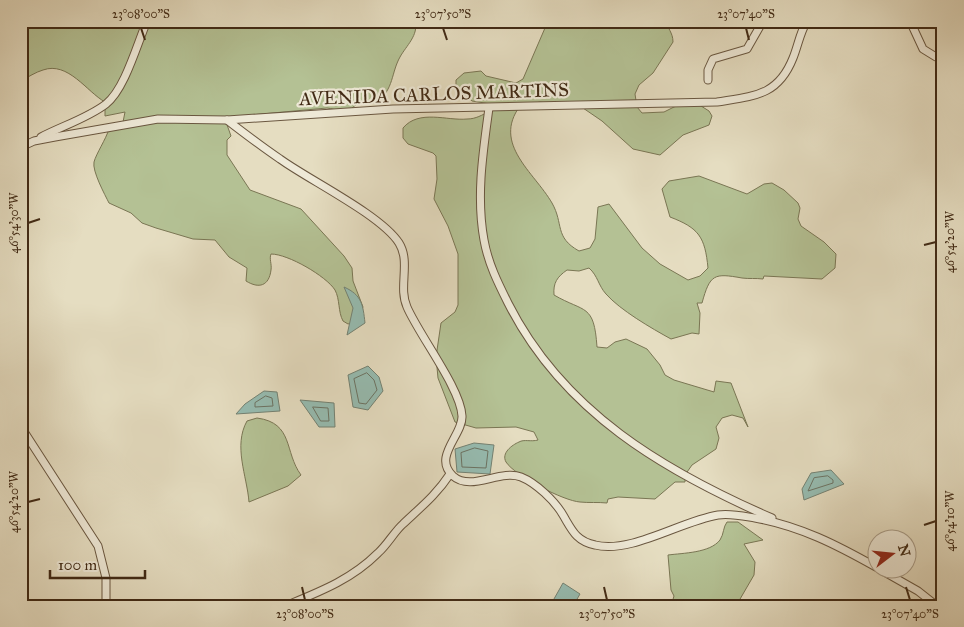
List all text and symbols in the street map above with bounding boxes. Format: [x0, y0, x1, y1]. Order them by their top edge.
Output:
text: 23°08'00"S [112, 7, 170, 21]
text: 23°07'50"S [415, 7, 471, 21]
text: 23°07'40"S [717, 7, 775, 21]
street label: AVENIDA CARLOS MARTINS [298, 78, 569, 110]
text: 46°54'30"W [7, 192, 21, 253]
text: 46°54'20"W [943, 210, 957, 273]
text: 46°54'20"W [7, 470, 21, 533]
text: 46°54'10"W [943, 490, 957, 551]
north arrow [866, 530, 916, 580]
text: N [894, 543, 914, 559]
scale bar [50, 547, 145, 579]
text: 100 m [58, 556, 98, 574]
text: 23°08'00"S [276, 607, 334, 621]
text: 23°07'50"S [579, 607, 635, 621]
text: 23°07'40"S [881, 607, 939, 621]

